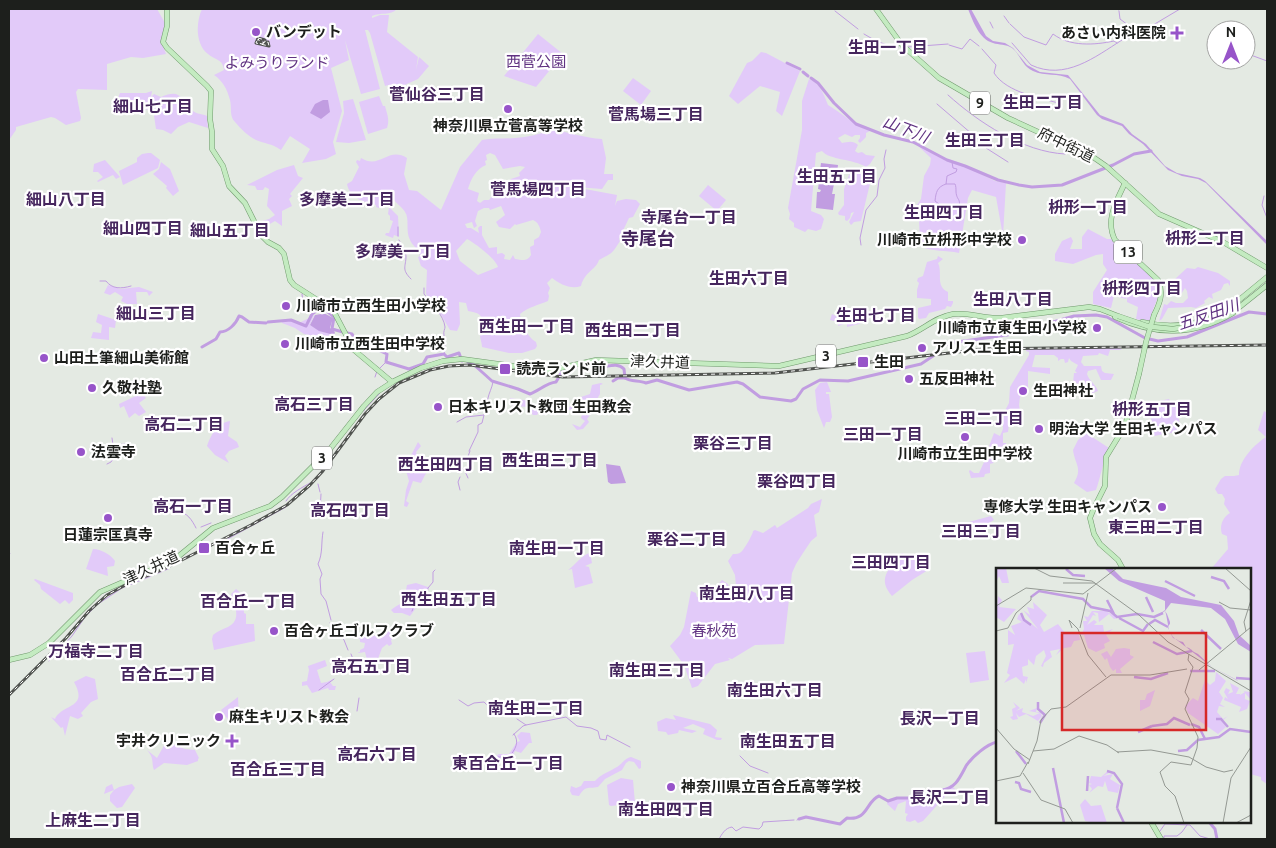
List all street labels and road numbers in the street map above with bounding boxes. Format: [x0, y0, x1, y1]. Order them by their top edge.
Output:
road number: 9 [970, 92, 990, 115]
street label: 府中街道 [1036, 124, 1097, 165]
road number: 13 [1114, 240, 1142, 264]
road number: 3 [816, 344, 836, 368]
street label: 津久井道 [630, 352, 690, 371]
road number: 3 [312, 446, 332, 469]
street label: 津久井道 [120, 547, 182, 588]

